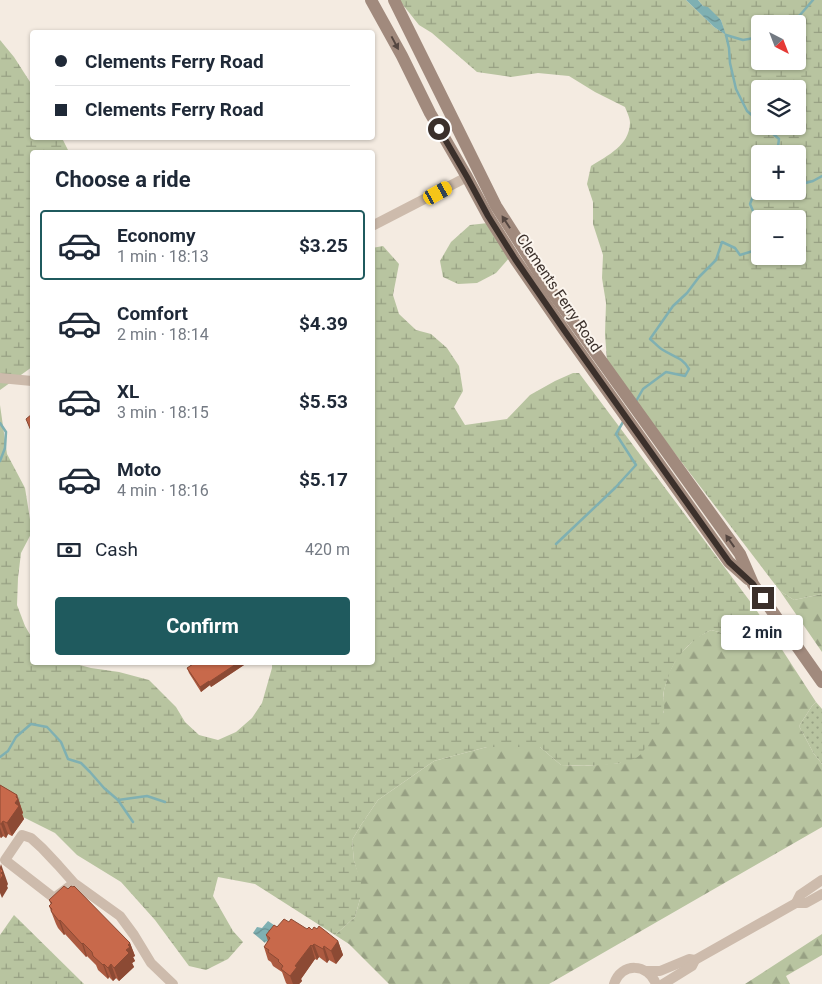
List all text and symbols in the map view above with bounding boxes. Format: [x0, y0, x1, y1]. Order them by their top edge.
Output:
north arrow [751, 15, 806, 70]
map controls [751, 15, 806, 265]
one-way arrow [391, 36, 399, 50]
text: Clements Ferry Road [85, 50, 264, 73]
button: layers [751, 80, 806, 135]
text: Clements Ferry Road [85, 98, 264, 121]
route start [428, 118, 450, 140]
button: + [751, 145, 806, 200]
text: Choose a ride [55, 167, 191, 192]
car [421, 179, 454, 207]
button: − [751, 210, 806, 265]
one-way arrow [501, 215, 510, 228]
icon: car [57, 223, 102, 268]
text: Economy [117, 224, 196, 247]
street label: Clements Ferry Road [513, 230, 605, 356]
text: $3.25 [299, 234, 348, 257]
text: 1 min · 18:13 [117, 247, 209, 266]
icon: car [57, 301, 102, 346]
text: Comfort [117, 302, 188, 325]
text: $4.39 [299, 312, 348, 335]
text: 2 min · 18:14 [117, 325, 209, 344]
icon: car [57, 379, 102, 424]
text: XL [117, 380, 139, 403]
text: $5.53 [299, 390, 348, 413]
text: 3 min · 18:15 [117, 403, 209, 422]
icon: car [57, 457, 102, 502]
text: Moto [117, 458, 161, 481]
text: $5.17 [299, 468, 348, 491]
text: 4 min · 18:16 [117, 481, 209, 500]
one-way arrow [725, 534, 735, 548]
icon: cash [55, 536, 83, 564]
text: Cash [95, 538, 138, 561]
text: 420 m [305, 540, 350, 559]
route end [752, 587, 774, 609]
button: Confirm [55, 597, 350, 655]
callout: 2 min [722, 616, 804, 650]
text: 2 min [742, 623, 782, 642]

